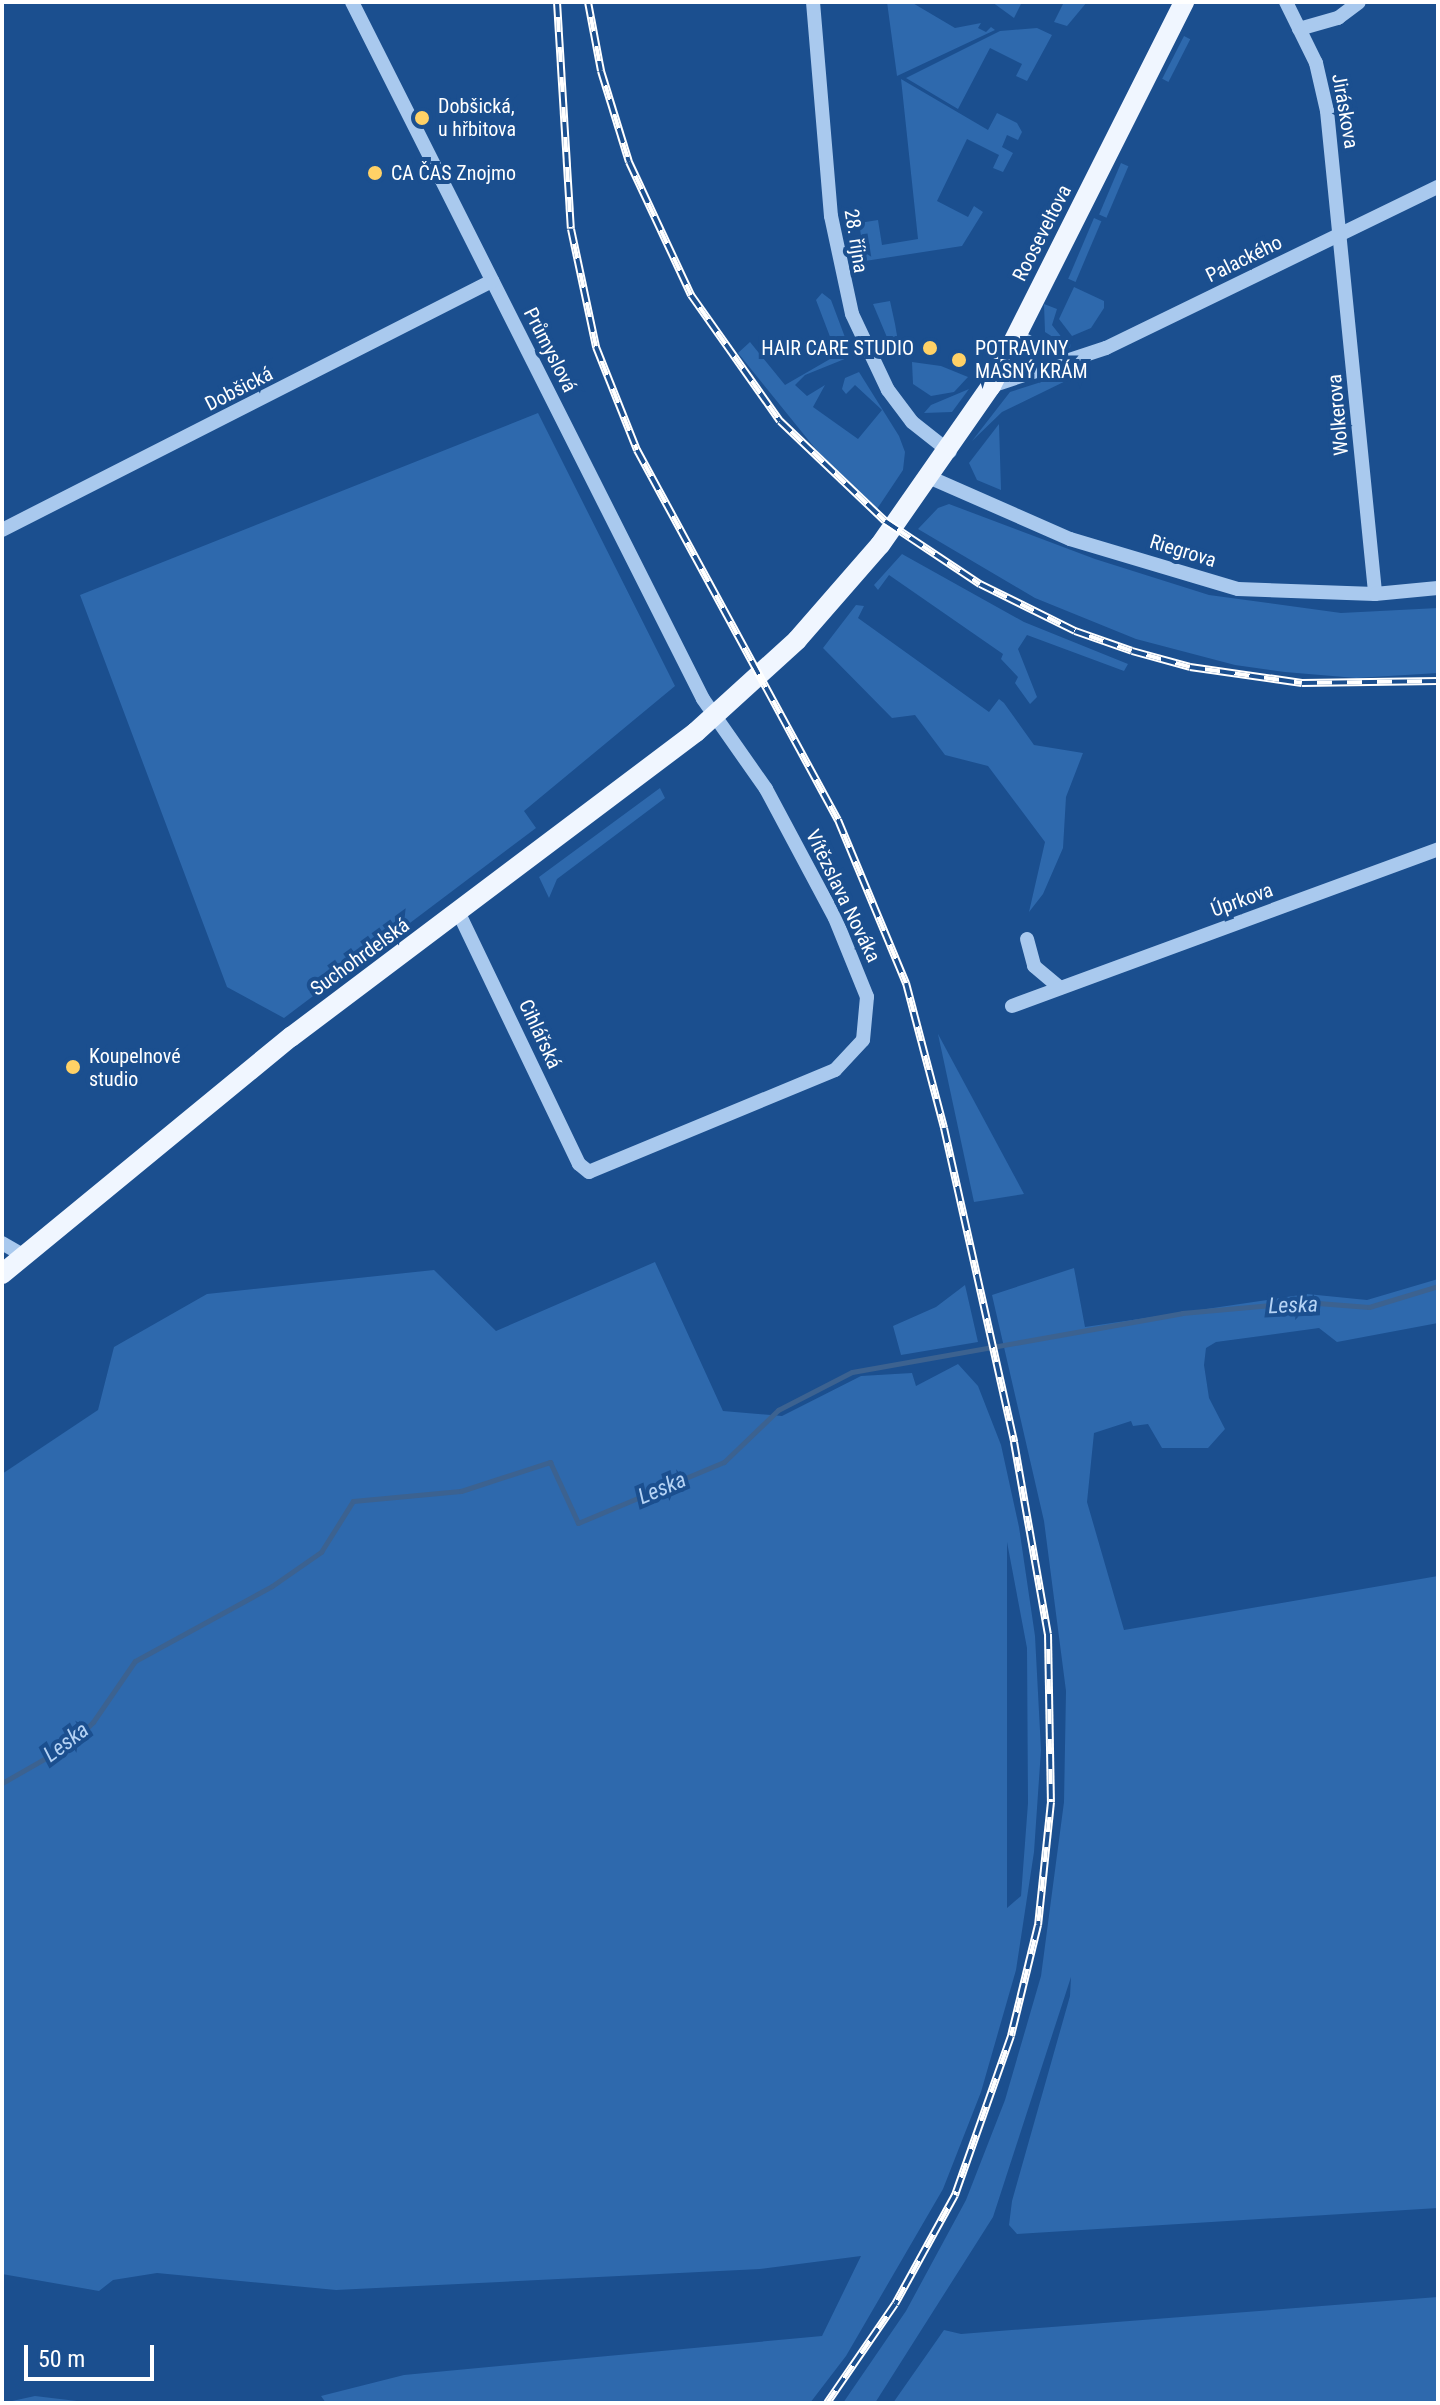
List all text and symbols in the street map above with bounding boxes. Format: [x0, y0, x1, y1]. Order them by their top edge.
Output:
street label: Jiráskova [1327, 72, 1363, 150]
place label: Dobšická, u hřbitova [438, 94, 516, 141]
marker: Dobšická, u hřbitova [413, 109, 431, 127]
place label: CA ČAS Znojmo [391, 161, 516, 185]
marker: CA ČAS Znojmo [366, 164, 384, 182]
street label: Rooseveltova [1007, 181, 1077, 285]
street label: 28. října [839, 207, 873, 275]
street label: Palackého [1202, 230, 1286, 288]
street label: Průmyslová [518, 304, 582, 396]
place label: HAIR CARE STUDIO [761, 336, 914, 360]
place label: POTRAVINY MASNÝ KRÁM [975, 336, 1088, 383]
marker: HAIR CARE STUDIO [921, 339, 939, 357]
marker: POTRAVINY MASNÝ KRÁM [950, 351, 968, 369]
street label: Dobšická [201, 362, 277, 416]
street label: Wolkerova [1322, 373, 1354, 457]
street label: Riegrova [1147, 530, 1219, 572]
street label: Vítězslava Nováka [801, 826, 885, 966]
street label: Úprkova [1208, 878, 1276, 922]
street label: Suchohrdelská [306, 913, 414, 1001]
street label: Cihlářská [514, 996, 566, 1072]
place label: Koupelnové studio [89, 1044, 181, 1091]
marker: Koupelnové studio [64, 1058, 82, 1076]
water label: Leska [1268, 1291, 1318, 1319]
water label: Leska [634, 1466, 690, 1510]
water label: Leska [38, 1716, 94, 1768]
scale bar [28, 2329, 158, 2379]
text: 50 m [38, 2345, 85, 2373]

